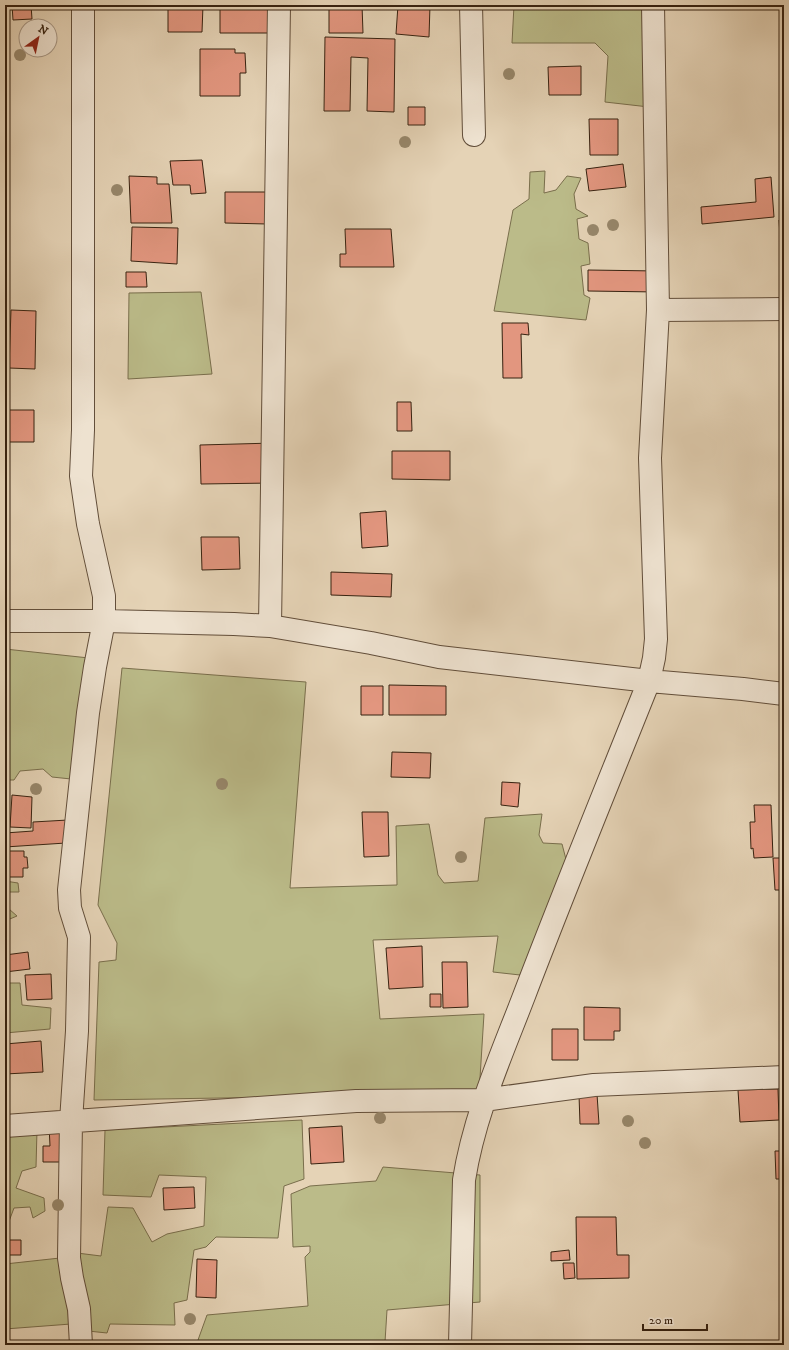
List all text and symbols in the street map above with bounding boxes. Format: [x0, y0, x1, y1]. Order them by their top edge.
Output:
north arrow [18, 18, 58, 58]
text: N [35, 22, 51, 39]
scale bar [643, 1306, 707, 1332]
text: 20 m [649, 1313, 673, 1328]

